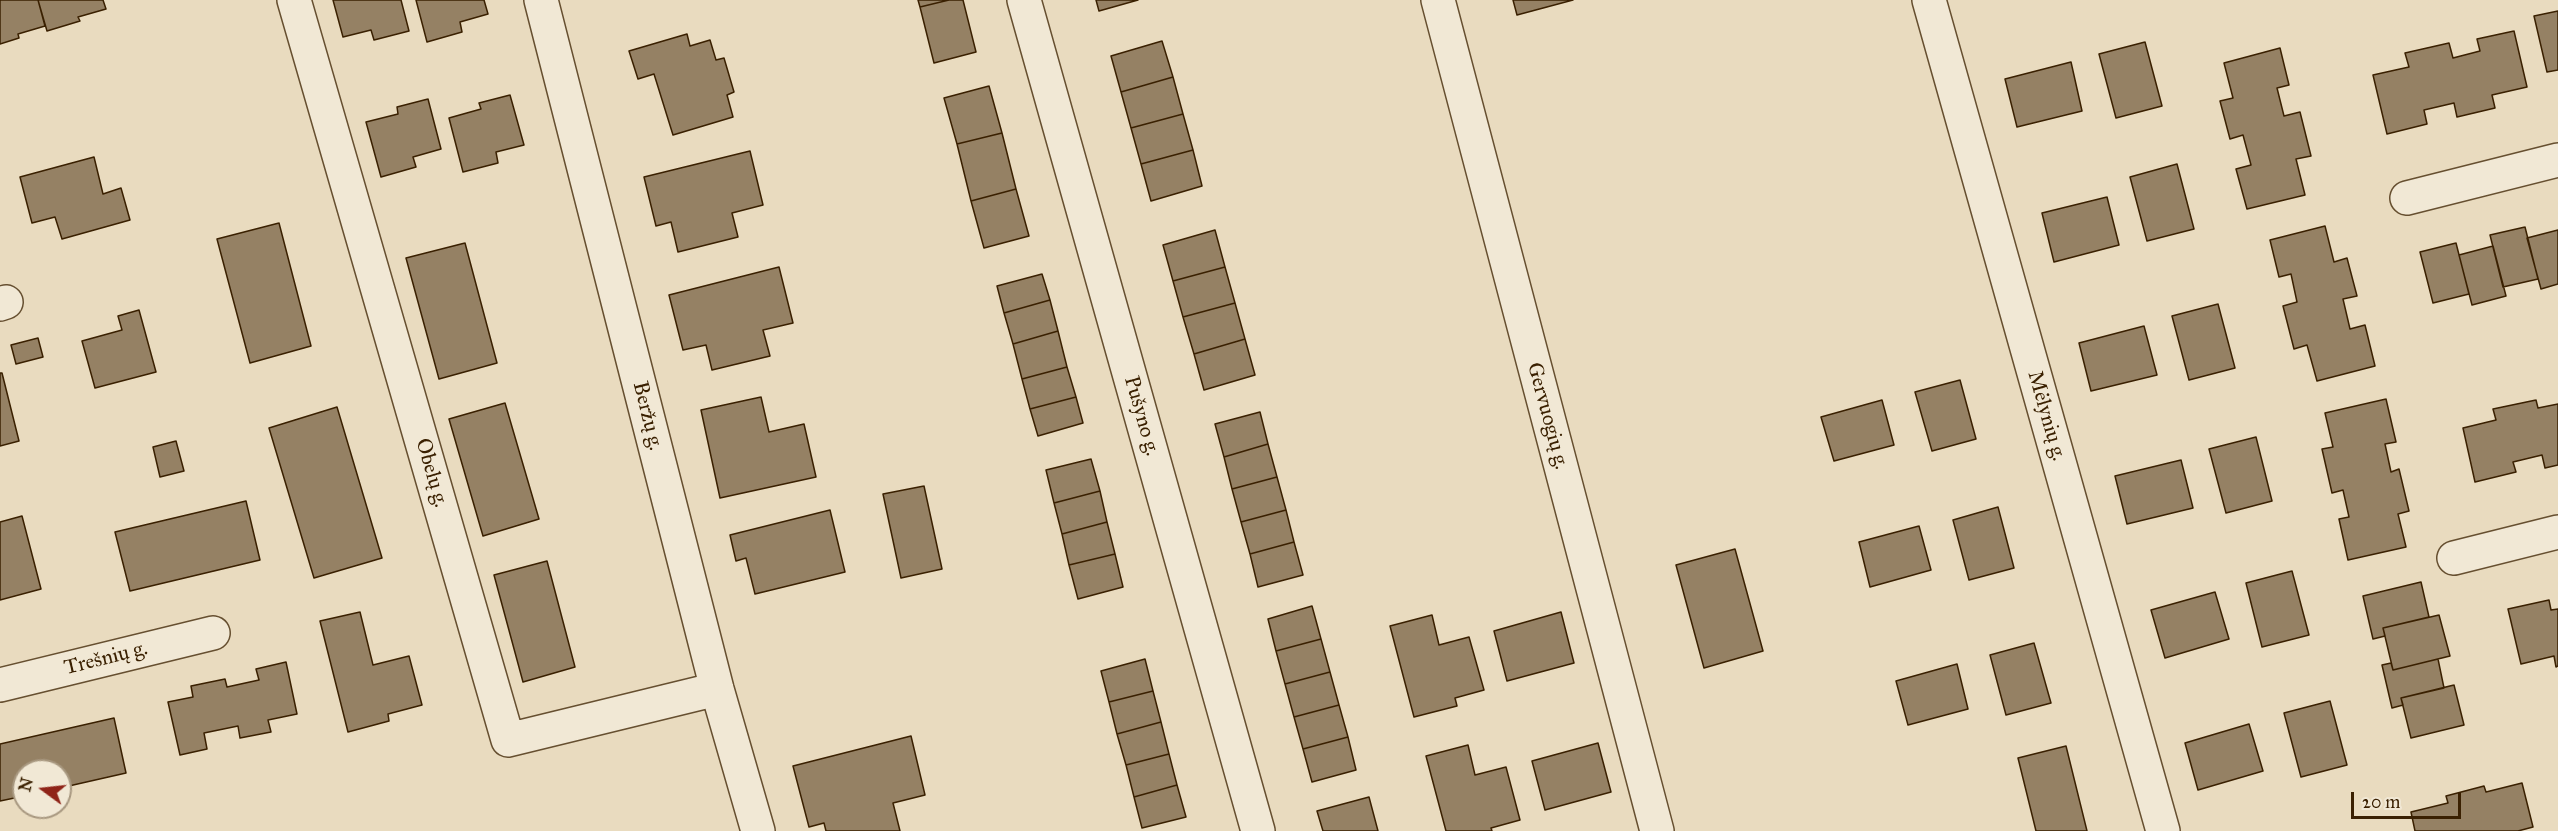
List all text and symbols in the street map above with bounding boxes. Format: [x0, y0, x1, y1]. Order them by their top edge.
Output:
street label: Gervuogių g. [1521, 360, 1573, 472]
street label: Mėlynių g. [2021, 368, 2071, 464]
street label: Pušyno g. [1118, 373, 1164, 459]
street label: Beržų g. [626, 379, 668, 453]
street label: Obelų g. [409, 436, 453, 510]
street label: Trešnių g. [62, 637, 150, 681]
north arrow [12, 759, 72, 819]
text: N [15, 776, 37, 794]
scale bar [2354, 780, 2464, 818]
text: 20 m [2362, 791, 2400, 813]

